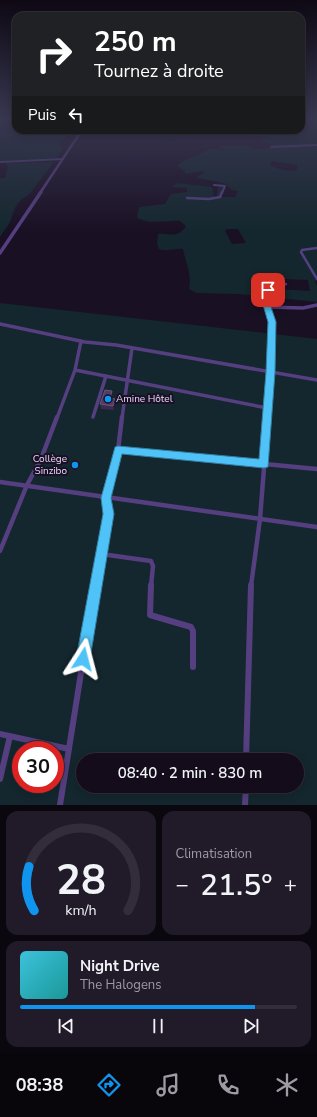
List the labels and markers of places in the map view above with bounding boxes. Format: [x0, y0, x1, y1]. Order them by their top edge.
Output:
pin [251, 273, 285, 307]
place label: Amine Hôtel [116, 392, 173, 406]
marker: Amine Hôtel [103, 394, 113, 404]
place label: Collège Sinzibo [33, 452, 67, 478]
marker: Collège Sinzibo [70, 460, 80, 470]

